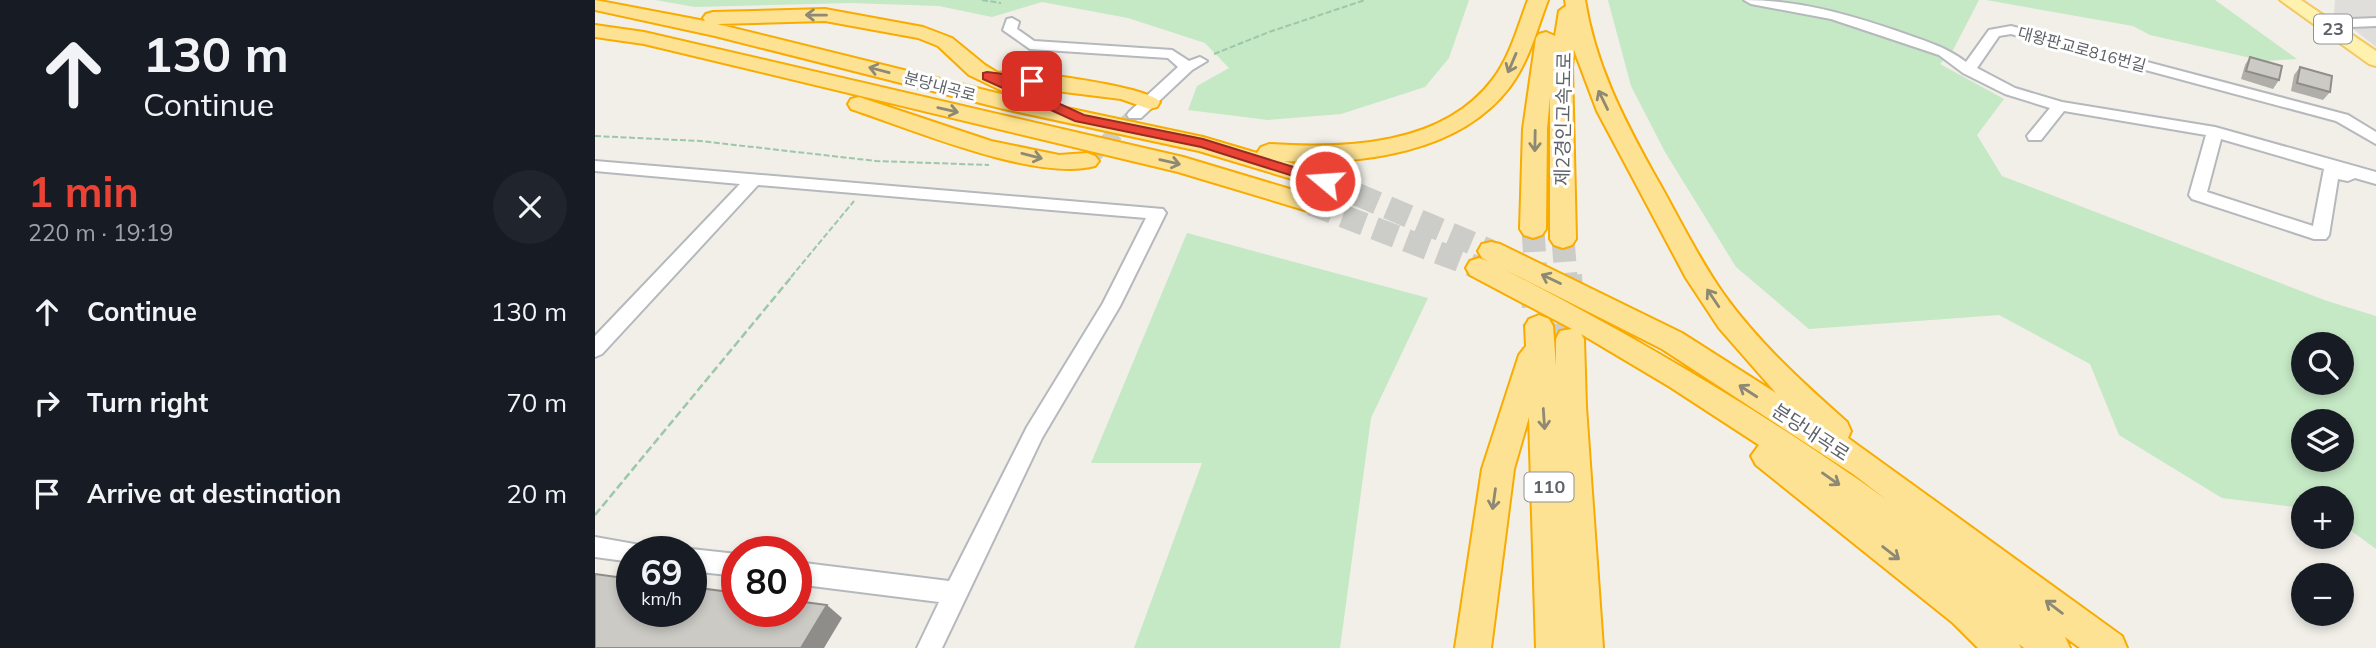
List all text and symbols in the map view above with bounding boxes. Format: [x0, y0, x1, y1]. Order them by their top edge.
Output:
one-way arrow [805, 8, 828, 22]
road number: 23 [2314, 15, 2352, 44]
street label: 대왕판교로816번길 [2016, 22, 2148, 76]
text: 130 m [143, 23, 289, 84]
icon: ahead [28, 28, 119, 119]
pin [1002, 51, 1062, 111]
one-way arrow [1505, 52, 1518, 73]
street label: 제2경인고속도로 [1550, 52, 1576, 186]
one-way arrow [868, 62, 890, 75]
icon: arrive [1013, 62, 1051, 100]
street label: 분당내곡로 [902, 67, 978, 105]
text: Continue [143, 84, 274, 124]
one-way arrow [1596, 89, 1609, 110]
one-way arrow [937, 104, 959, 117]
one-way arrow [1528, 129, 1541, 152]
position arrow [1288, 144, 1362, 218]
one-way arrow [1020, 150, 1043, 163]
one-way arrow [1158, 156, 1181, 169]
text: 1 min [28, 165, 139, 218]
button: close [493, 170, 567, 244]
text: 220 m · 19:19 [28, 218, 173, 247]
one-way arrow [1540, 272, 1561, 285]
one-way arrow [1706, 289, 1720, 309]
icon: ahead [28, 293, 66, 331]
text: Continue [87, 295, 197, 328]
text: 130 m [491, 295, 567, 328]
map controls [2291, 332, 2354, 626]
button: search [2291, 332, 2354, 395]
icon: right [28, 384, 66, 422]
one-way arrow [1739, 384, 1759, 398]
text: Turn right [87, 386, 208, 419]
text: 70 m [506, 386, 567, 419]
street label: 분당내곡로 [1768, 398, 1854, 466]
one-way arrow [1538, 407, 1551, 429]
button: layers [2291, 409, 2354, 472]
road number: 110 [1525, 472, 1573, 502]
one-way arrow [1821, 472, 1840, 486]
icon: arrive [28, 475, 66, 513]
text: Arrive at destination [87, 477, 342, 510]
text: 20 m [506, 477, 567, 510]
button: + [2291, 486, 2354, 549]
one-way arrow [1487, 487, 1500, 510]
speed limit sign: 80 [721, 536, 812, 627]
one-way arrow [1881, 545, 1899, 560]
text: 69 [640, 550, 683, 594]
button: − [2291, 563, 2354, 626]
text: km/h [641, 587, 682, 610]
one-way arrow [2046, 599, 2064, 614]

